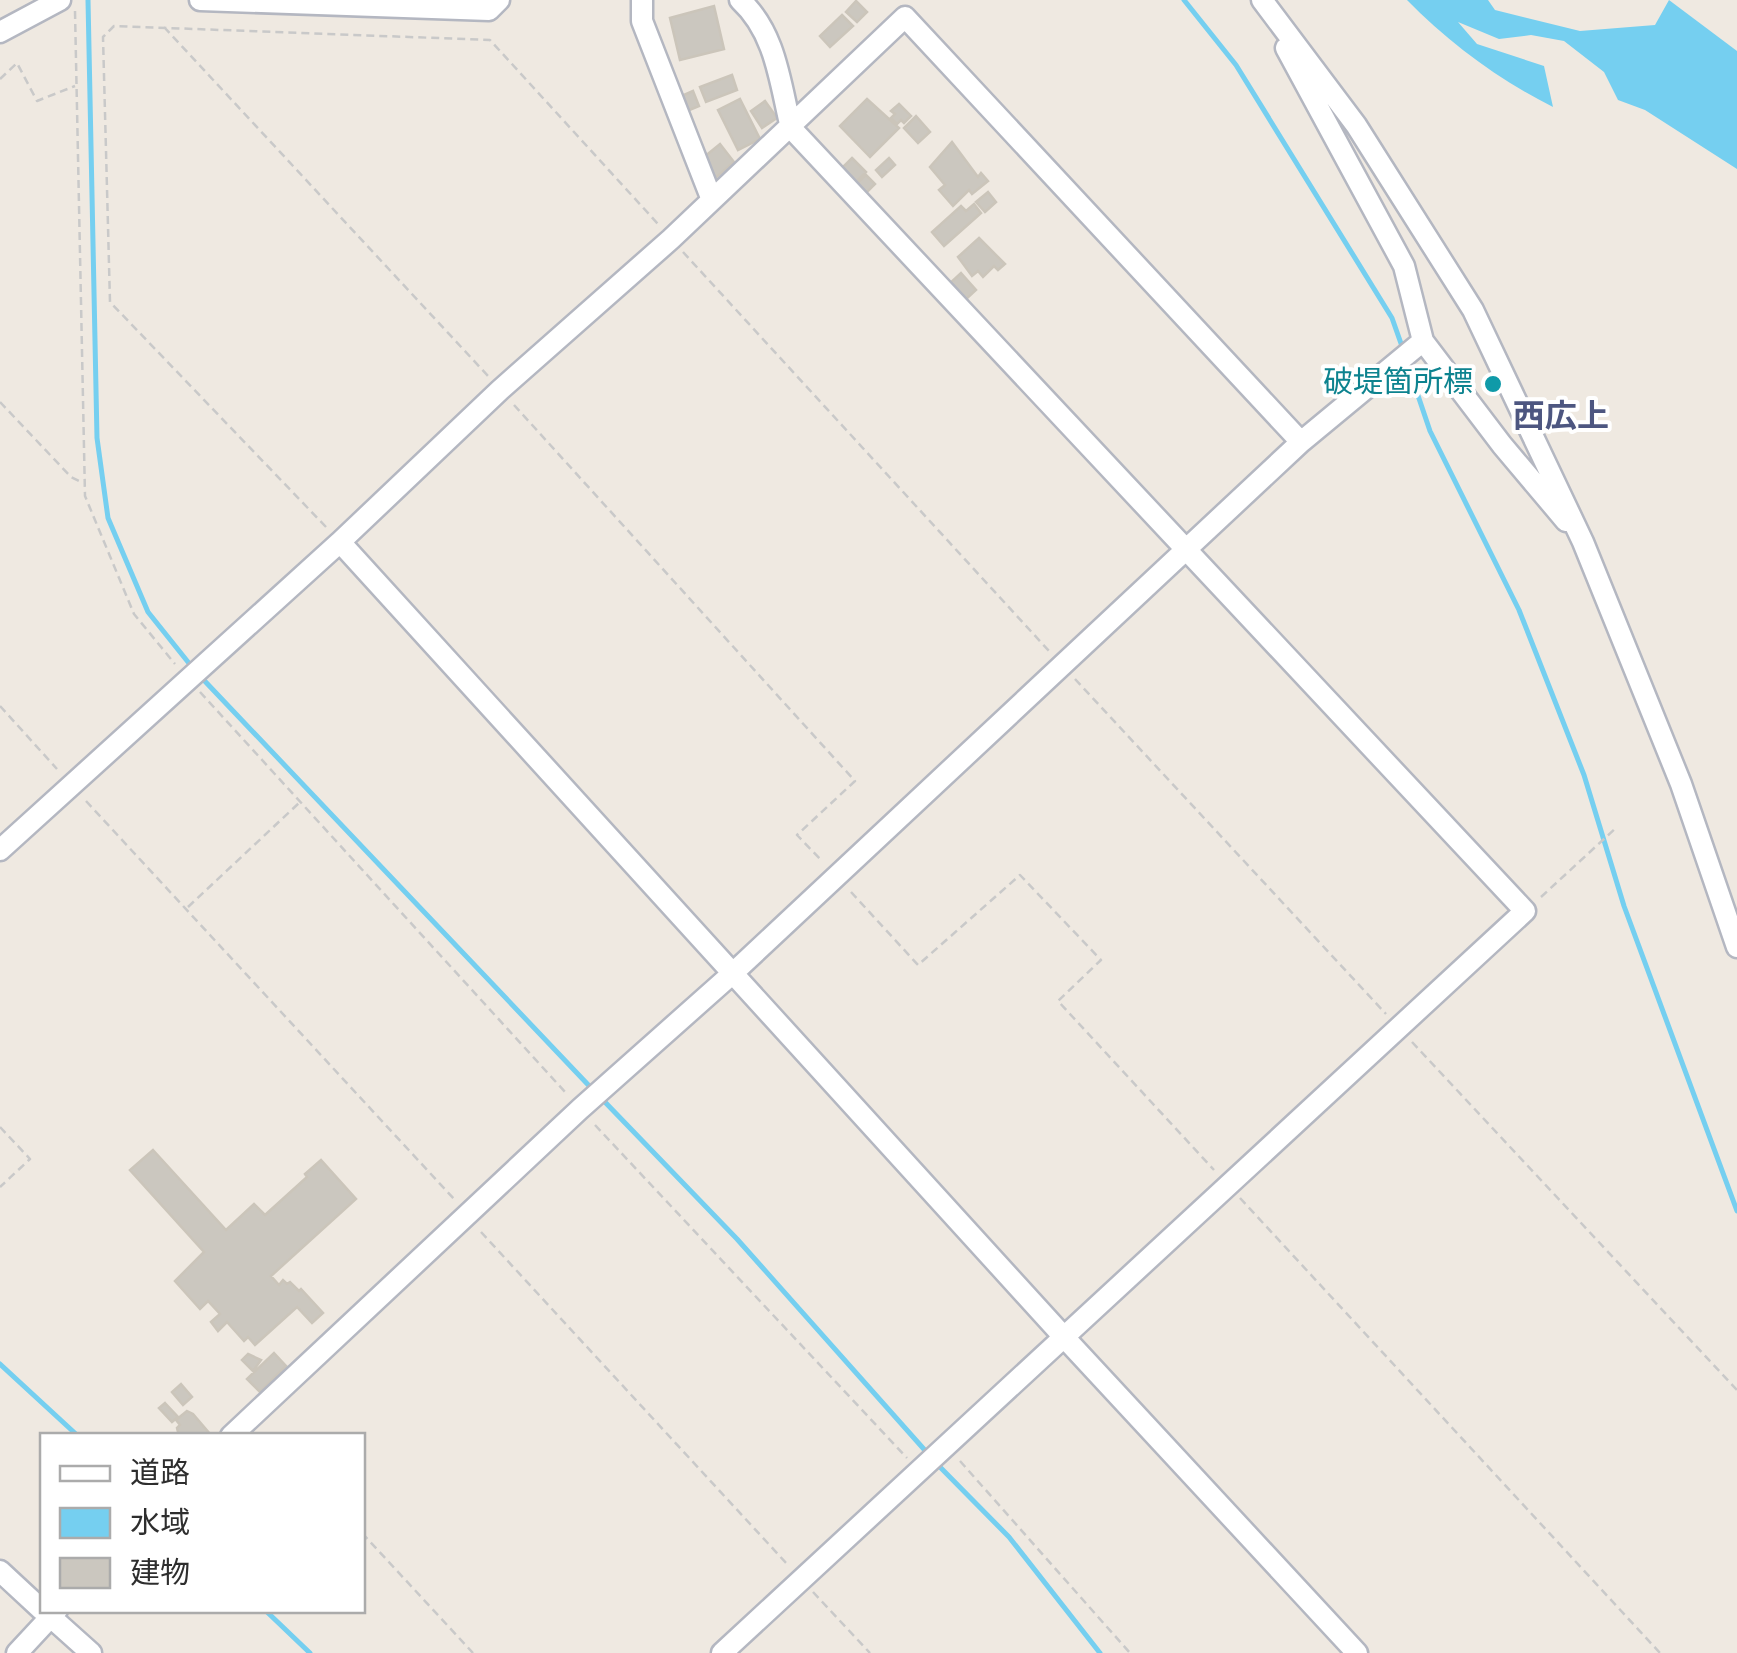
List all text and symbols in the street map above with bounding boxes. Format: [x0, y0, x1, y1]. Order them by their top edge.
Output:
place label: 破堤箇所標 [1323, 366, 1473, 403]
marker: 破堤箇所標 [1482, 373, 1504, 395]
district label: 西広上 [1513, 399, 1609, 439]
legend [40, 1433, 365, 1613]
text: 道路 [130, 1457, 190, 1494]
text: 水域 [130, 1507, 190, 1544]
text: 建物 [130, 1557, 190, 1594]

